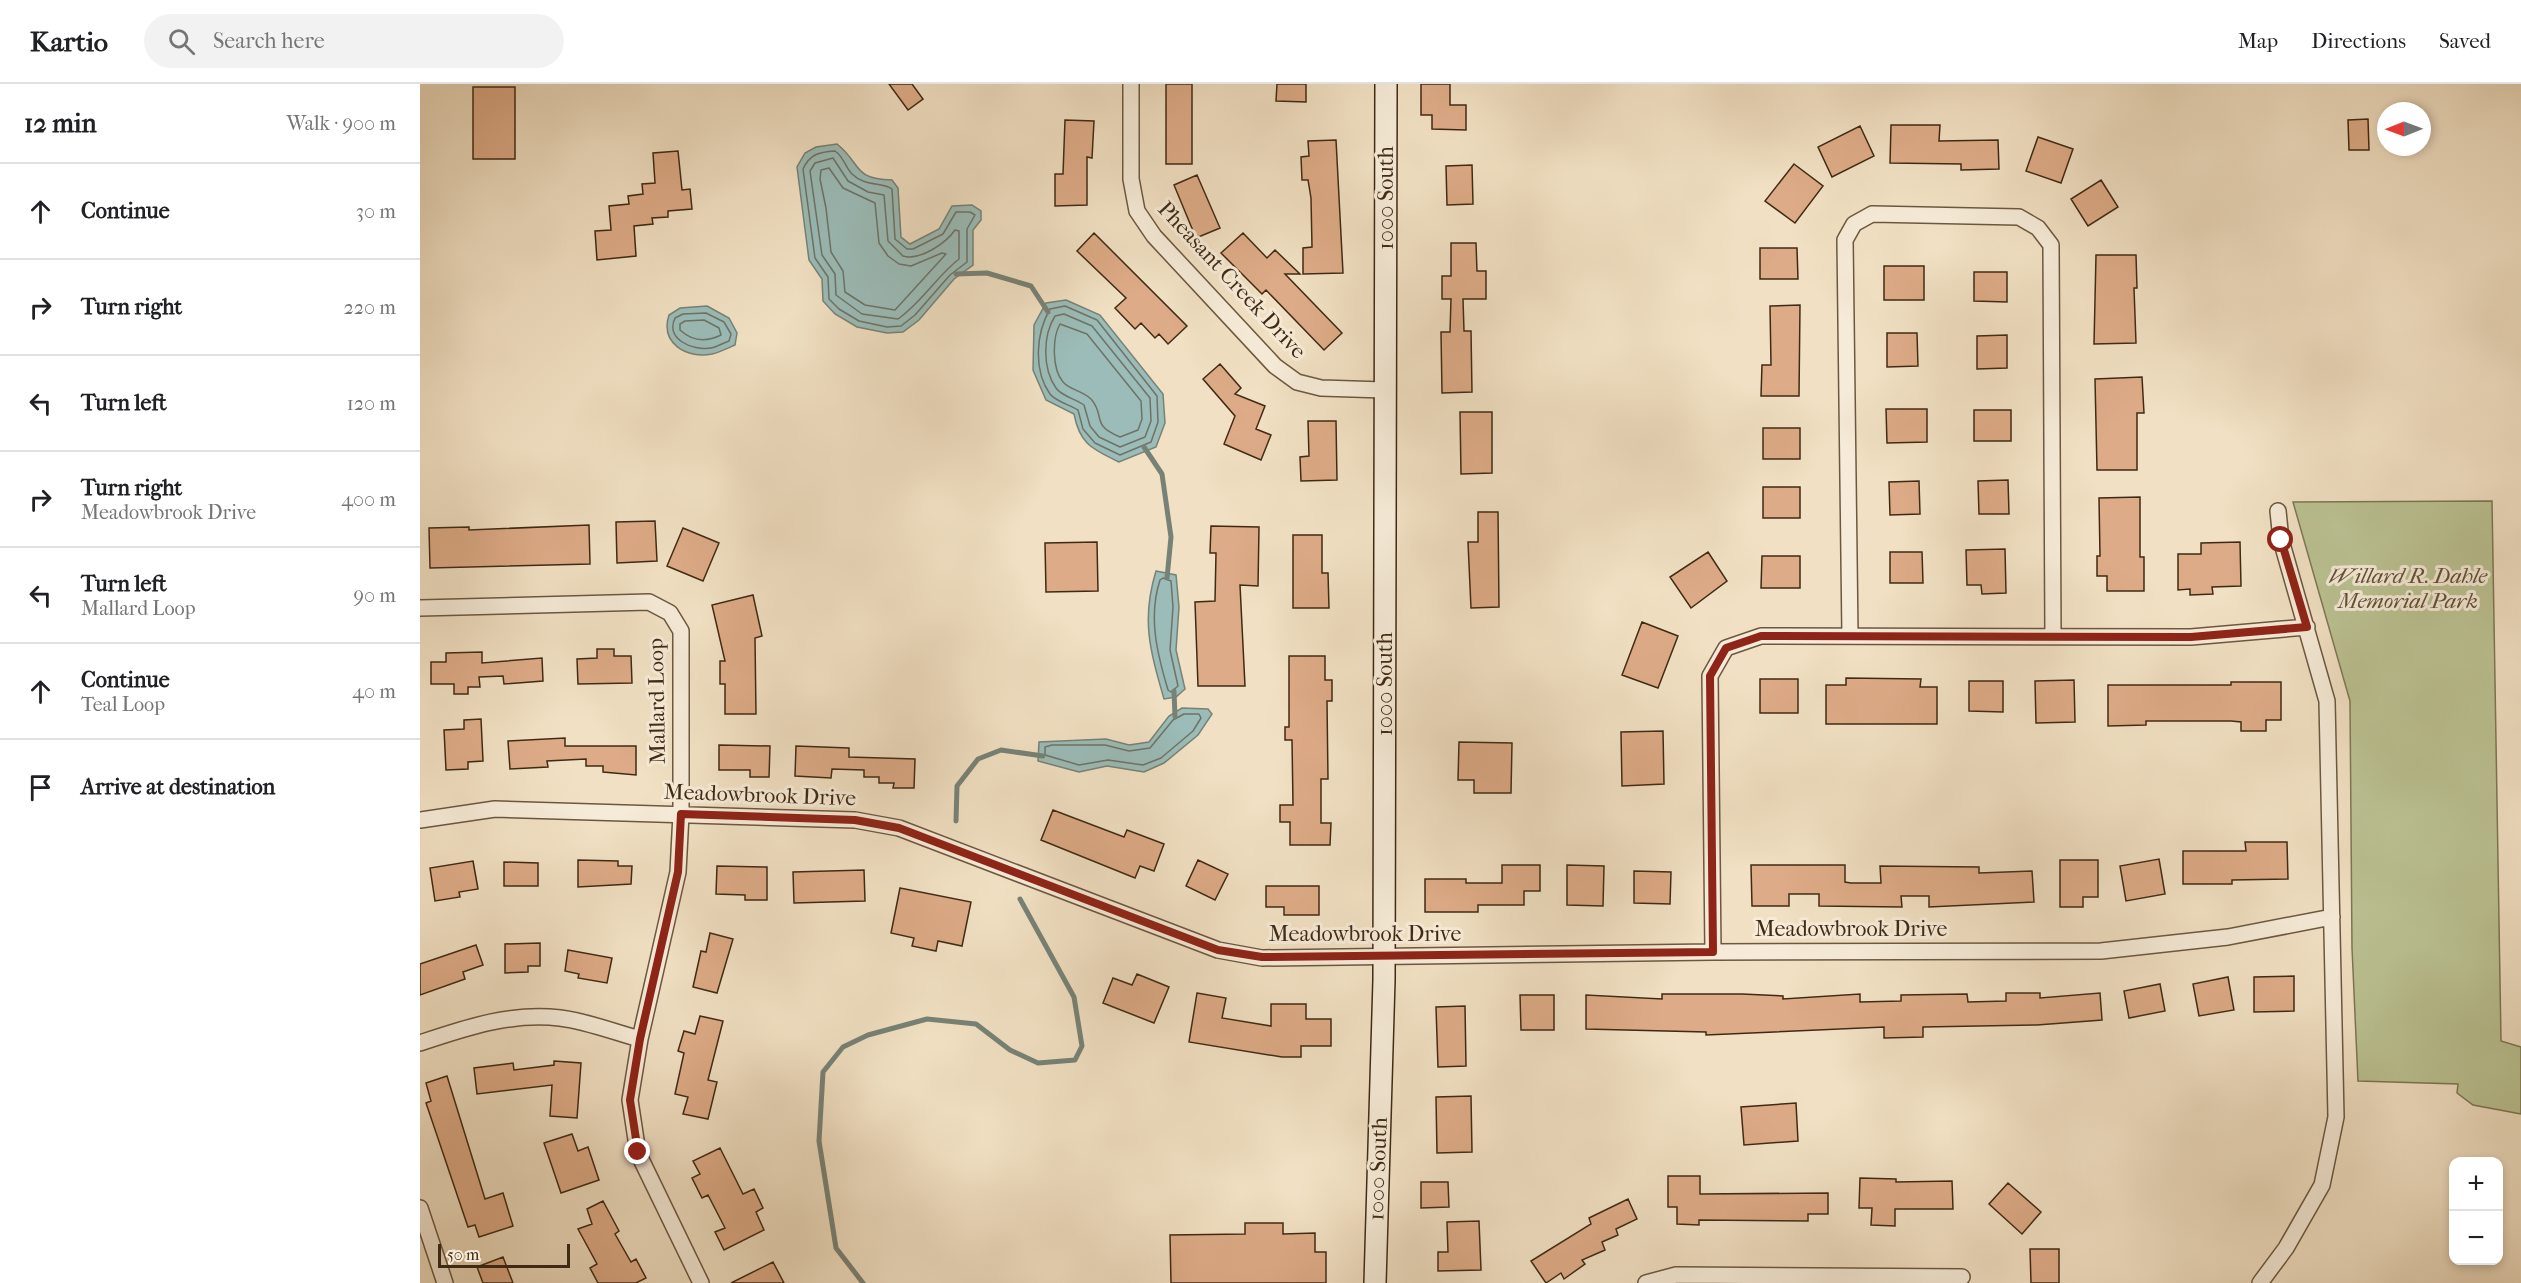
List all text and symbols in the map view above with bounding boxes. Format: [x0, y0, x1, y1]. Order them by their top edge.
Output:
search box [144, 14, 564, 68]
text: Kartio [30, 25, 108, 58]
icon: search [165, 25, 198, 58]
text: Search here [213, 28, 325, 54]
text: Map [2238, 29, 2278, 53]
text: Directions [2311, 29, 2406, 53]
text: Saved [2439, 29, 2491, 53]
north arrow [2377, 102, 2431, 156]
text: 12 min [24, 108, 97, 139]
text: Walk · 900 m [287, 112, 396, 135]
street label: 1000 South [1373, 145, 1399, 250]
icon: ahead [24, 195, 57, 228]
street label: Pheasant Creek Drive [1152, 196, 1312, 364]
text: Continue [81, 198, 170, 224]
text: 30 m [356, 200, 396, 223]
icon: right [24, 291, 57, 324]
text: Turn right [81, 294, 182, 320]
text: 220 m [343, 296, 396, 319]
icon: left [24, 387, 57, 420]
text: Turn left [81, 390, 167, 416]
text: 120 m [347, 392, 396, 415]
text: Turn right [81, 475, 182, 501]
icon: right [24, 483, 57, 516]
text: 400 m [341, 488, 396, 511]
text: Meadowbrook Drive [81, 501, 256, 524]
route start [2267, 526, 2293, 552]
park label: Willard R. Dahle Memorial Park [2329, 563, 2488, 614]
text: Turn left [81, 571, 167, 597]
icon: left [24, 579, 57, 612]
text: 90 m [354, 584, 396, 607]
text: Mallard Loop [81, 597, 196, 620]
street label: 1000 South [1372, 631, 1398, 736]
street label: Mallard Loop [643, 638, 671, 764]
text: Continue [81, 667, 170, 693]
icon: ahead [24, 675, 57, 708]
text: 40 m [352, 680, 396, 703]
text: Teal Loop [81, 693, 165, 716]
icon: arrive [24, 771, 57, 804]
text: Arrive at destination [81, 774, 275, 800]
street label: Meadowbrook Drive [663, 779, 857, 811]
street label: Meadowbrook Drive [1755, 916, 1947, 942]
street label: Meadowbrook Drive [1269, 921, 1461, 947]
street label: 1000 South [1363, 1116, 1393, 1221]
route end [624, 1138, 650, 1164]
map controls [2449, 1157, 2503, 1265]
button: + [2449, 1157, 2503, 1211]
button: − [2449, 1211, 2503, 1265]
scale bar [438, 1241, 570, 1268]
text: 50 m [447, 1245, 479, 1264]

